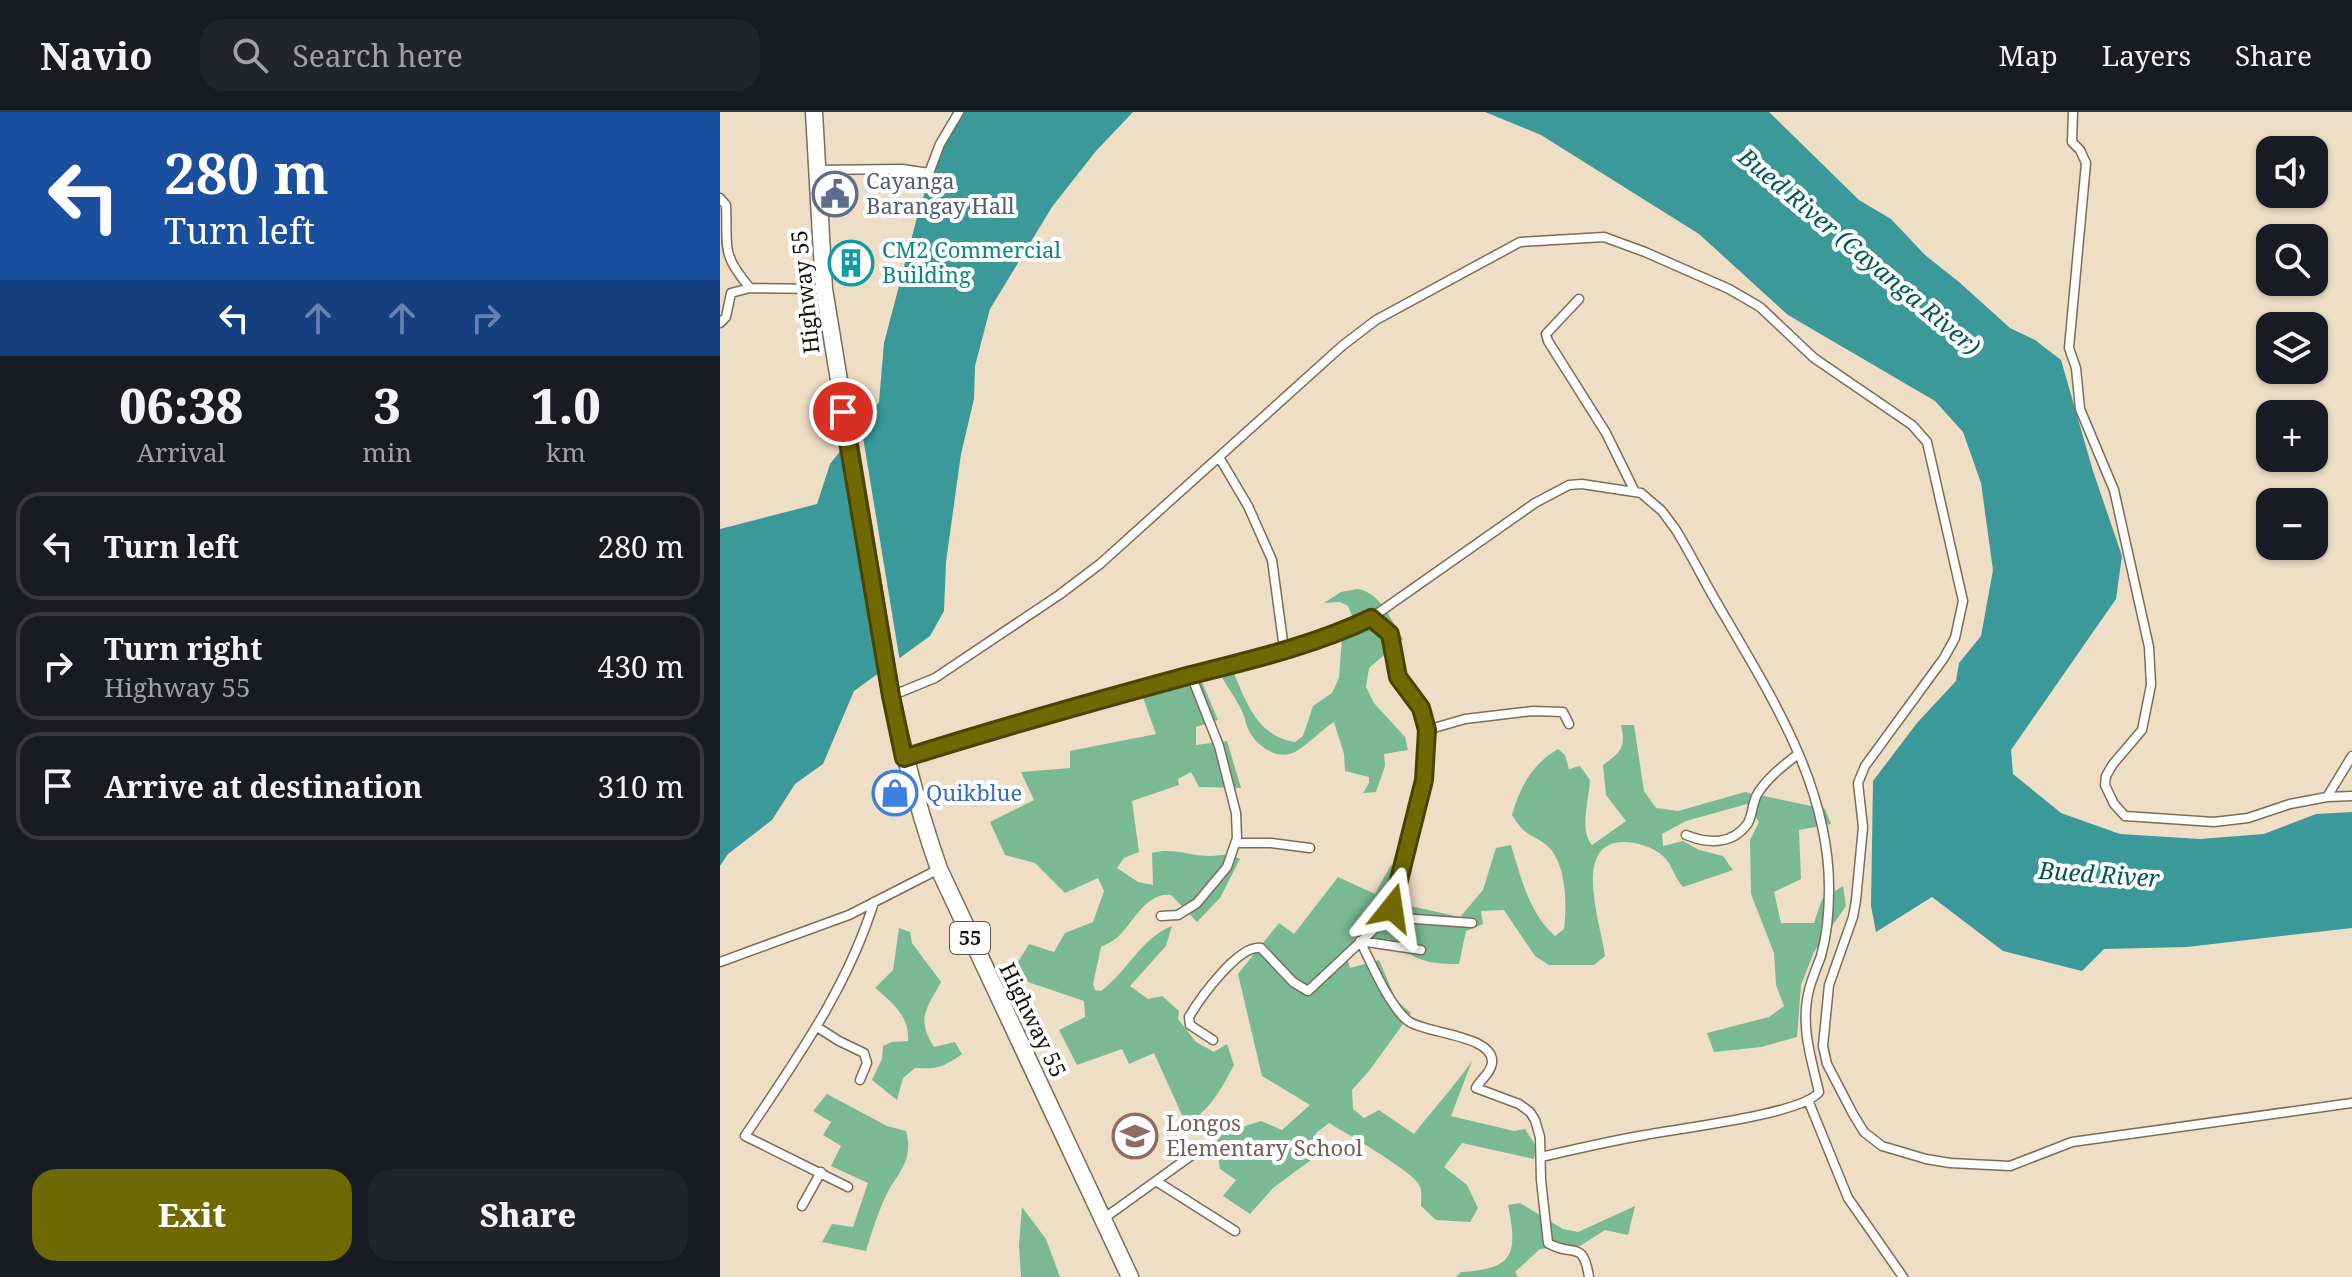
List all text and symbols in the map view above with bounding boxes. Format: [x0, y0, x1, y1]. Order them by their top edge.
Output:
search box [200, 19, 760, 91]
text: Navio [40, 29, 152, 81]
icon: search [228, 33, 272, 77]
text: Search here [292, 35, 463, 76]
text: Map [1999, 36, 2058, 74]
text: Layers [2102, 36, 2191, 74]
text: Share [2235, 36, 2312, 74]
text: 280 m [164, 134, 329, 210]
map controls [2256, 136, 2328, 560]
button: sound [2256, 136, 2328, 208]
water label: Bued River (Cayanga River) [1731, 139, 1988, 362]
icon: left [32, 144, 136, 248]
place label: Cayanga Barangay Hall [866, 165, 1015, 220]
public building icon: Cayanga Barangay Hall [811, 170, 859, 218]
text: Turn left [164, 206, 315, 255]
button: search [2256, 224, 2328, 296]
street label: Highway 55 [783, 229, 825, 355]
place label: CM2 Commercial Building [882, 234, 1061, 289]
building icon: CM2 Commercial Building [827, 239, 875, 287]
icon: left [212, 296, 256, 340]
icon: ahead [296, 296, 340, 340]
icon: ahead [380, 296, 424, 340]
icon: right [464, 296, 508, 340]
button: layers [2256, 312, 2328, 384]
text: 06:38 [119, 373, 243, 438]
text: 3 [374, 373, 401, 438]
text: 1.0 [531, 373, 601, 438]
pin [809, 378, 877, 446]
icon: arrive [821, 390, 865, 434]
button: + [2256, 400, 2328, 472]
text: Arrival [137, 434, 226, 470]
text: min [362, 434, 412, 470]
text: km [546, 434, 586, 470]
button: − [2256, 488, 2328, 560]
icon: left [36, 524, 80, 568]
text: Turn left [104, 526, 239, 567]
text: 280 m [598, 526, 684, 567]
text: Turn right [104, 628, 262, 669]
icon: right [36, 644, 80, 688]
text: 430 m [598, 646, 684, 687]
text: Highway 55 [104, 669, 250, 705]
icon: arrive [36, 764, 80, 808]
text: Arrive at destination [104, 766, 423, 807]
text: 310 m [598, 766, 684, 807]
shop icon: Quikblue [871, 769, 919, 817]
place label: Quikblue [926, 777, 1022, 807]
water label: Bued River [2036, 853, 2161, 894]
position arrow [1350, 866, 1434, 950]
road number: 55 [950, 922, 990, 954]
street label: Highway 55 [993, 957, 1075, 1082]
place label: Longos Elementary School [1166, 1107, 1363, 1162]
school or university icon: Longos Elementary School [1111, 1112, 1159, 1160]
button: Exit [32, 1169, 352, 1261]
button: Share [368, 1169, 688, 1261]

